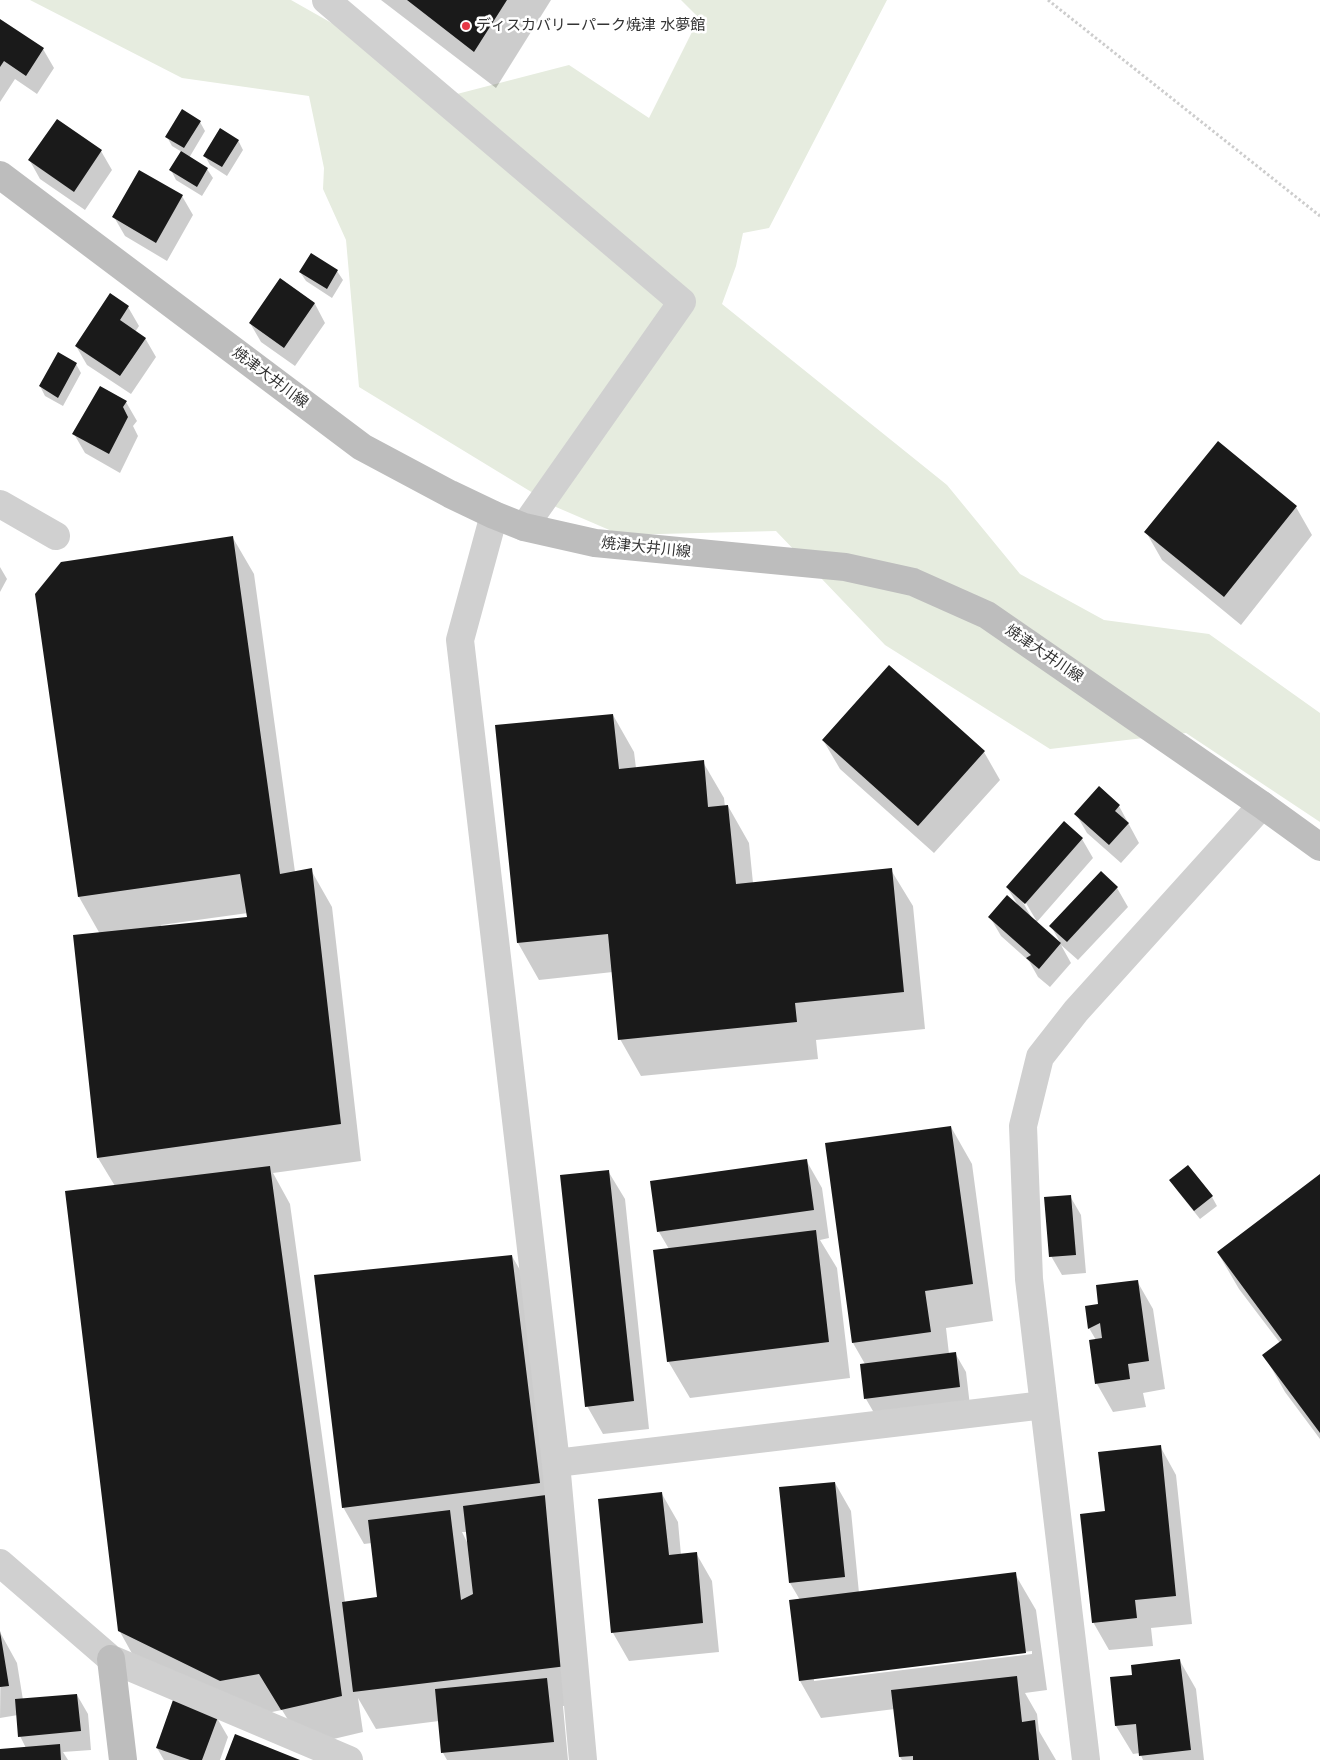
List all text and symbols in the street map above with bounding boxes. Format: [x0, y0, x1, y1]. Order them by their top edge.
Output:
place label: ディスカバリーパーク焼津 水夢館 [476, 17, 705, 35]
marker: ディスカバリーパーク焼津 水夢館 [460, 20, 472, 32]
street label: 焼津大井川線 [229, 344, 311, 412]
street label: 焼津大井川線 [600, 534, 692, 562]
street label: 焼津大井川線 [1002, 621, 1086, 687]

